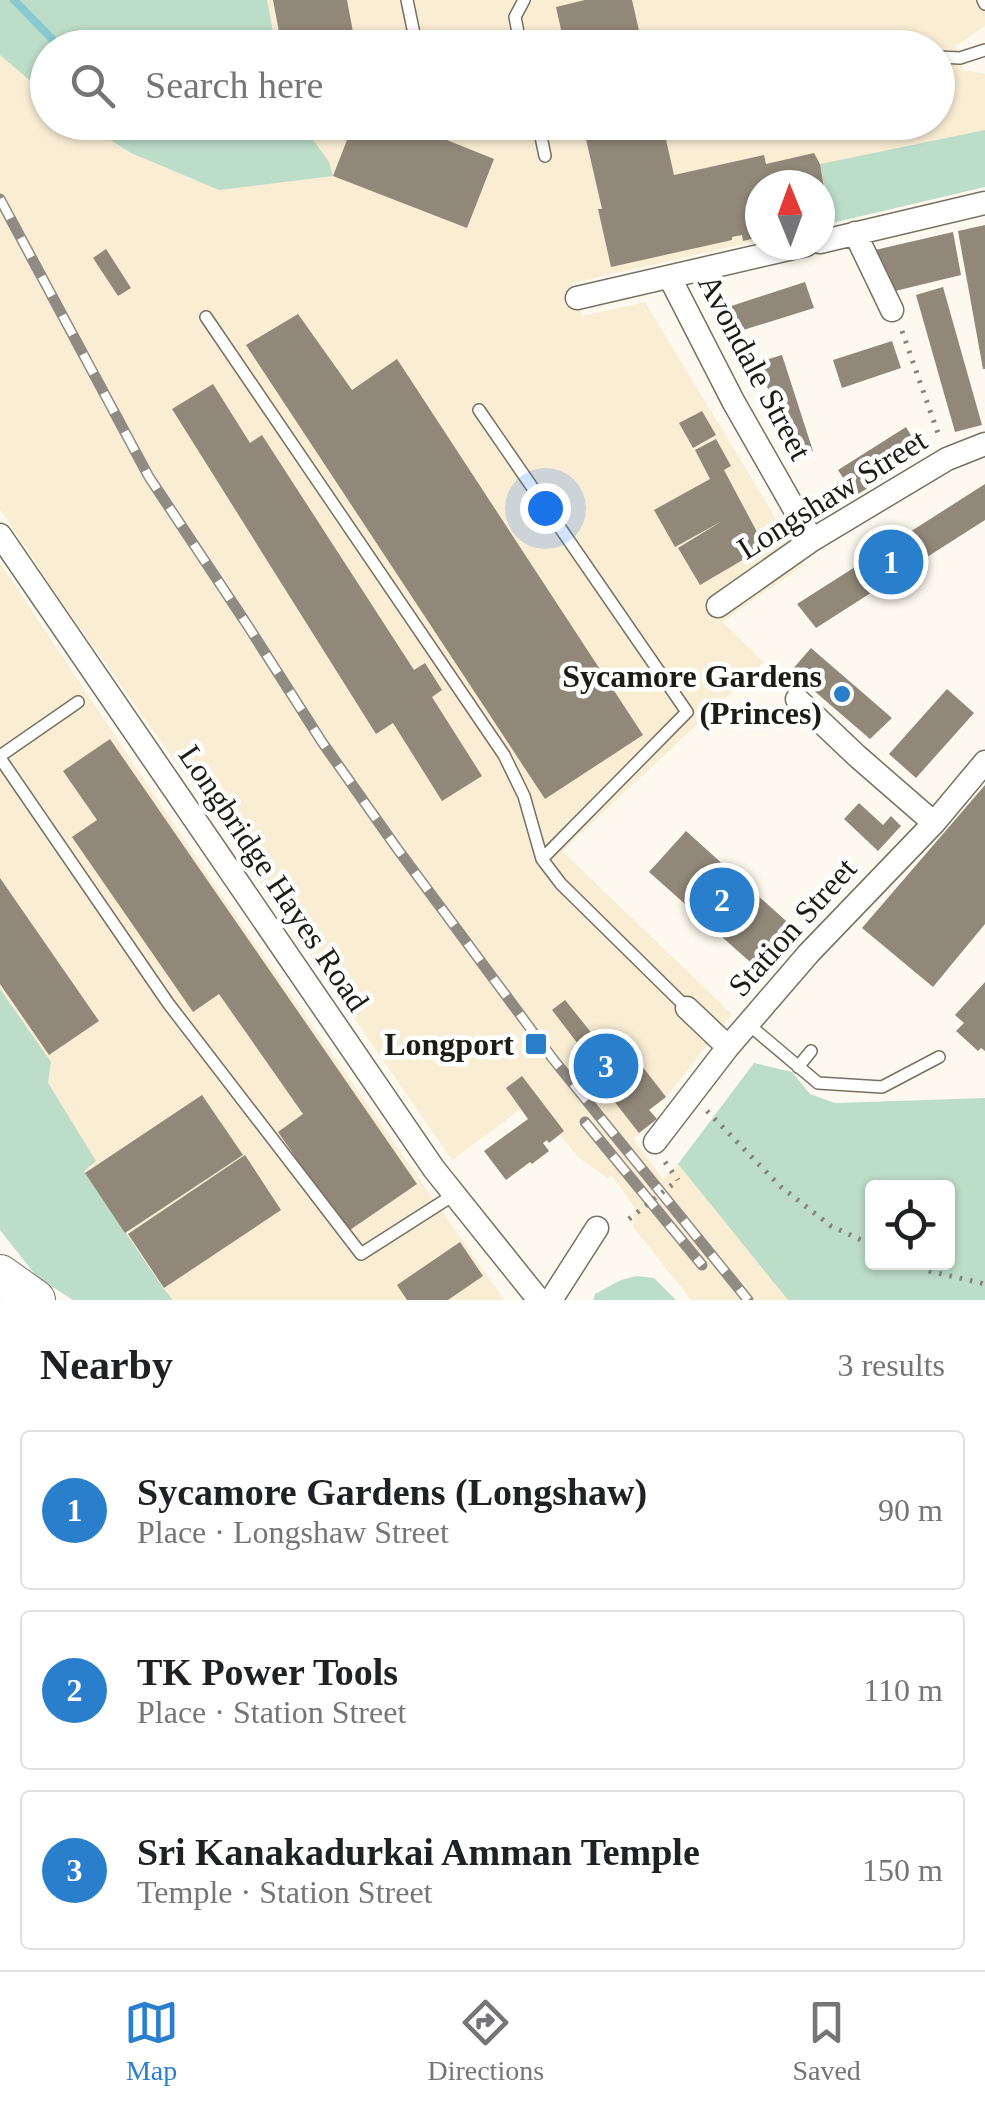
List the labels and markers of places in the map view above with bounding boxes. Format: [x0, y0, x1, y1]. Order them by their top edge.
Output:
pin: 1 [858, 524, 924, 600]
place label: Sycamore Gardens (Princes) [562, 658, 822, 731]
marker: Sycamore Gardens (Princes) [831, 683, 853, 705]
pin: 2 [690, 862, 754, 938]
place label: Longport [384, 1026, 514, 1062]
pin: 3 [574, 1028, 638, 1104]
marker: Longport [523, 1031, 549, 1057]

